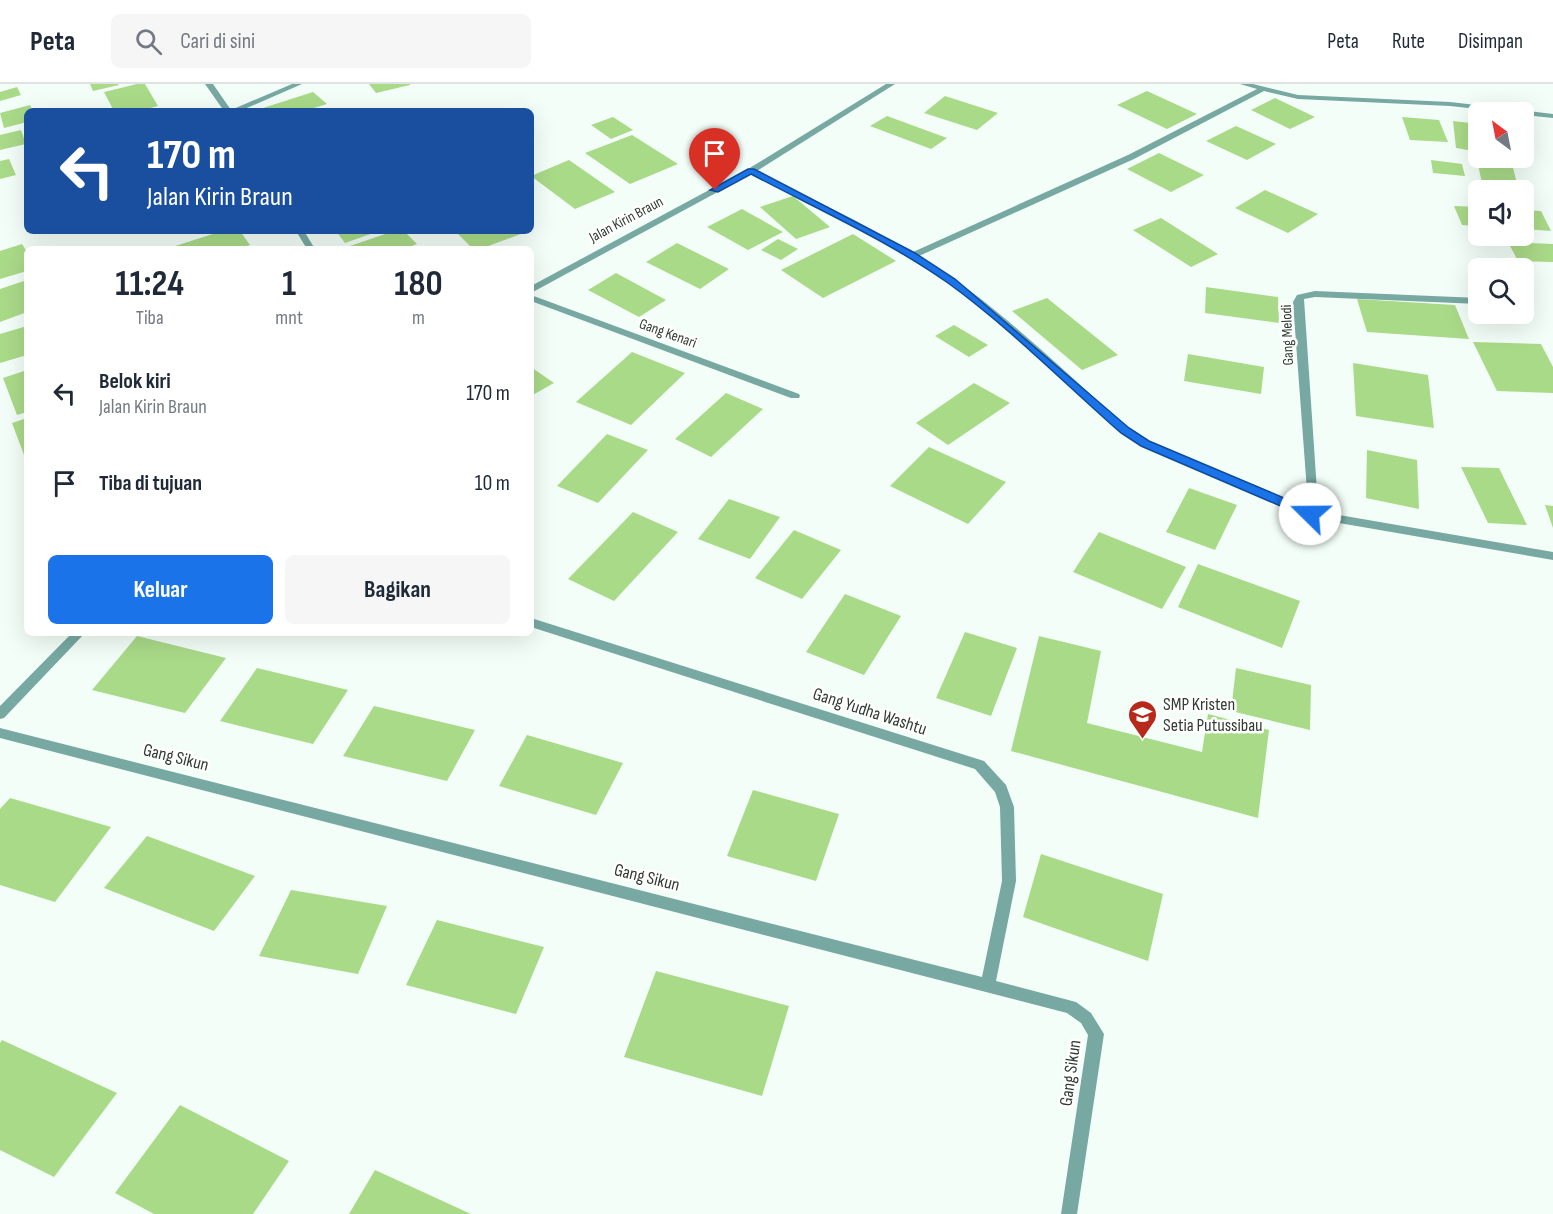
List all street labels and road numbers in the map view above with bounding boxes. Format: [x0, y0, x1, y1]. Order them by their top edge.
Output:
street label: Jalan Kirin Braun [585, 192, 666, 247]
street label: Gang Melodi [1277, 304, 1298, 366]
street label: Gang Kenari [636, 314, 699, 353]
street label: Gang Yudha Washtu [810, 683, 929, 740]
street label: Gang Sikun [141, 739, 211, 776]
street label: Gang Sikun [612, 859, 682, 896]
street label: Gang Sikun [1055, 1039, 1086, 1108]

